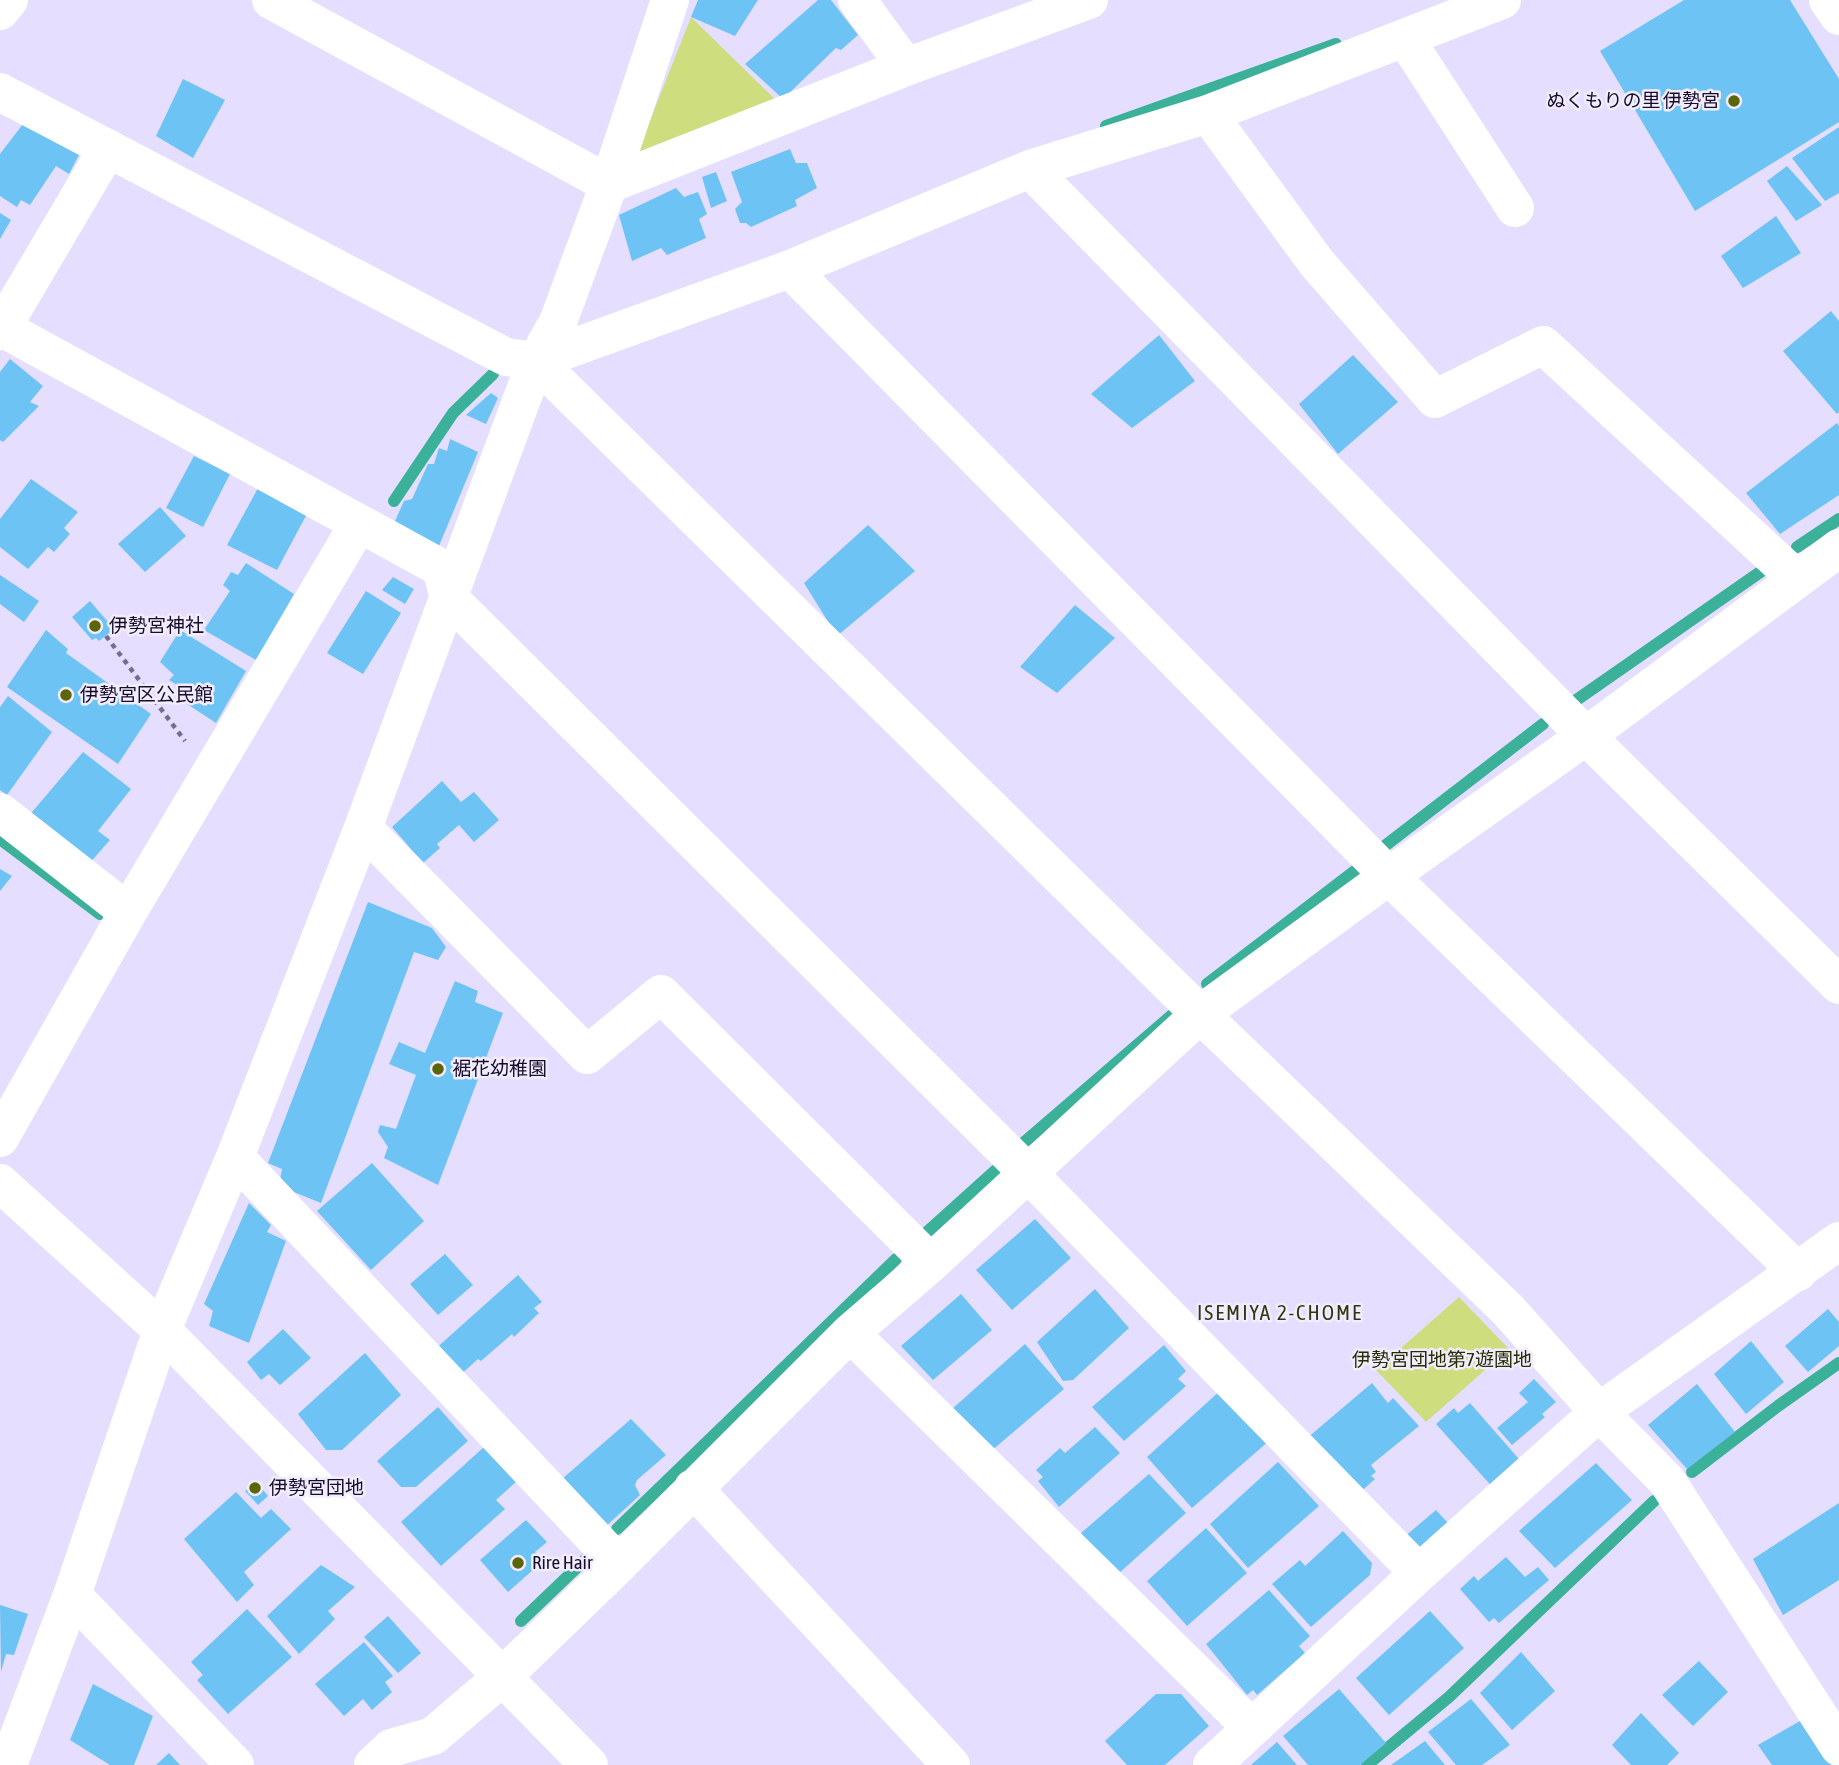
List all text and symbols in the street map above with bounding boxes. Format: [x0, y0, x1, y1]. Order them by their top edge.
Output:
place label: ぬくもりの里 伊勢宮 [1546, 90, 1720, 112]
marker: ぬくもりの里 伊勢宮 [1726, 93, 1742, 109]
place label: 伊勢宮神社 [109, 615, 204, 637]
marker: 伊勢宮神社 [87, 618, 103, 634]
place label: 伊勢宮区公民館 [80, 684, 213, 706]
marker: 伊勢宮区公民館 [58, 687, 74, 703]
place label: 裾花幼稚園 [452, 1058, 547, 1080]
marker: 裾花幼稚園 [430, 1061, 446, 1077]
district label: ISEMIYA 2-CHOME [1199, 1300, 1361, 1326]
park label: 伊勢宮団地第7遊園地 [1352, 1349, 1532, 1371]
place label: 伊勢宮団地 [269, 1477, 364, 1499]
marker: 伊勢宮団地 [247, 1480, 263, 1496]
place label: Rire Hair [532, 1552, 593, 1574]
marker: Rire Hair [510, 1555, 526, 1571]

